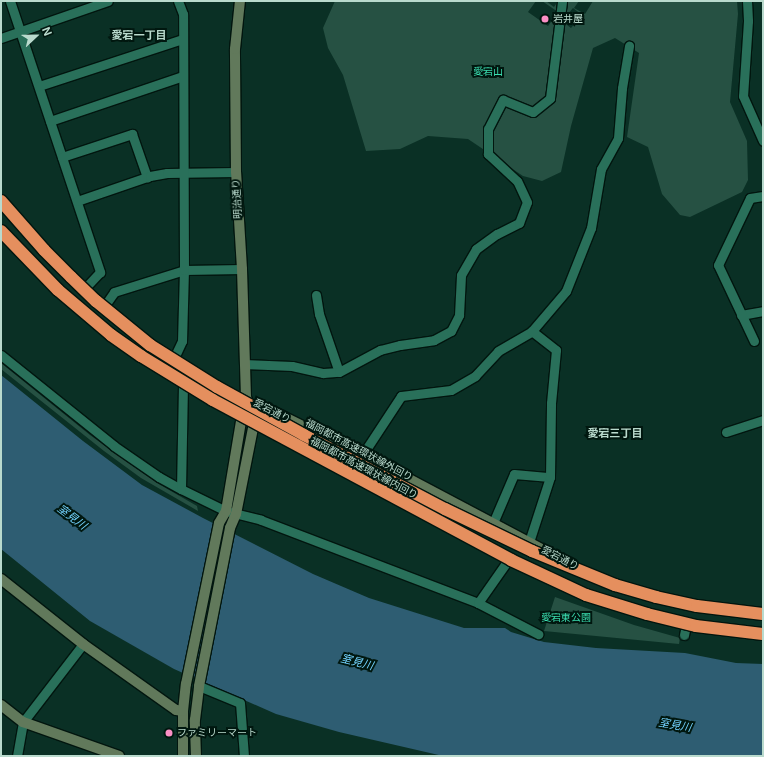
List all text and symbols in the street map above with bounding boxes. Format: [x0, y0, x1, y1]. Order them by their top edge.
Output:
place label: 岩井屋 [553, 13, 583, 25]
marker: 岩井屋 [540, 14, 550, 24]
north arrow [16, 16, 56, 56]
text: N [39, 25, 55, 38]
district label: 愛宕一丁目 [112, 28, 166, 42]
park label: 愛宕山 [473, 66, 503, 78]
street label: 明治通り [230, 179, 244, 219]
street label: 愛宕通り [251, 397, 293, 425]
street label: 福岡都市高速環状線外回り [303, 417, 415, 483]
district label: 愛宕三丁目 [588, 426, 642, 440]
street label: 福岡都市高速環状線内回り [308, 435, 420, 501]
water label: 室見川 [55, 502, 89, 532]
street label: 愛宕通り [539, 544, 581, 572]
park label: 愛宕東公園 [541, 612, 591, 624]
water label: 室見川 [339, 652, 375, 672]
water label: 室見川 [658, 716, 692, 734]
place label: ファミリーマート [177, 727, 257, 739]
marker: ファミリーマート [164, 728, 174, 738]

